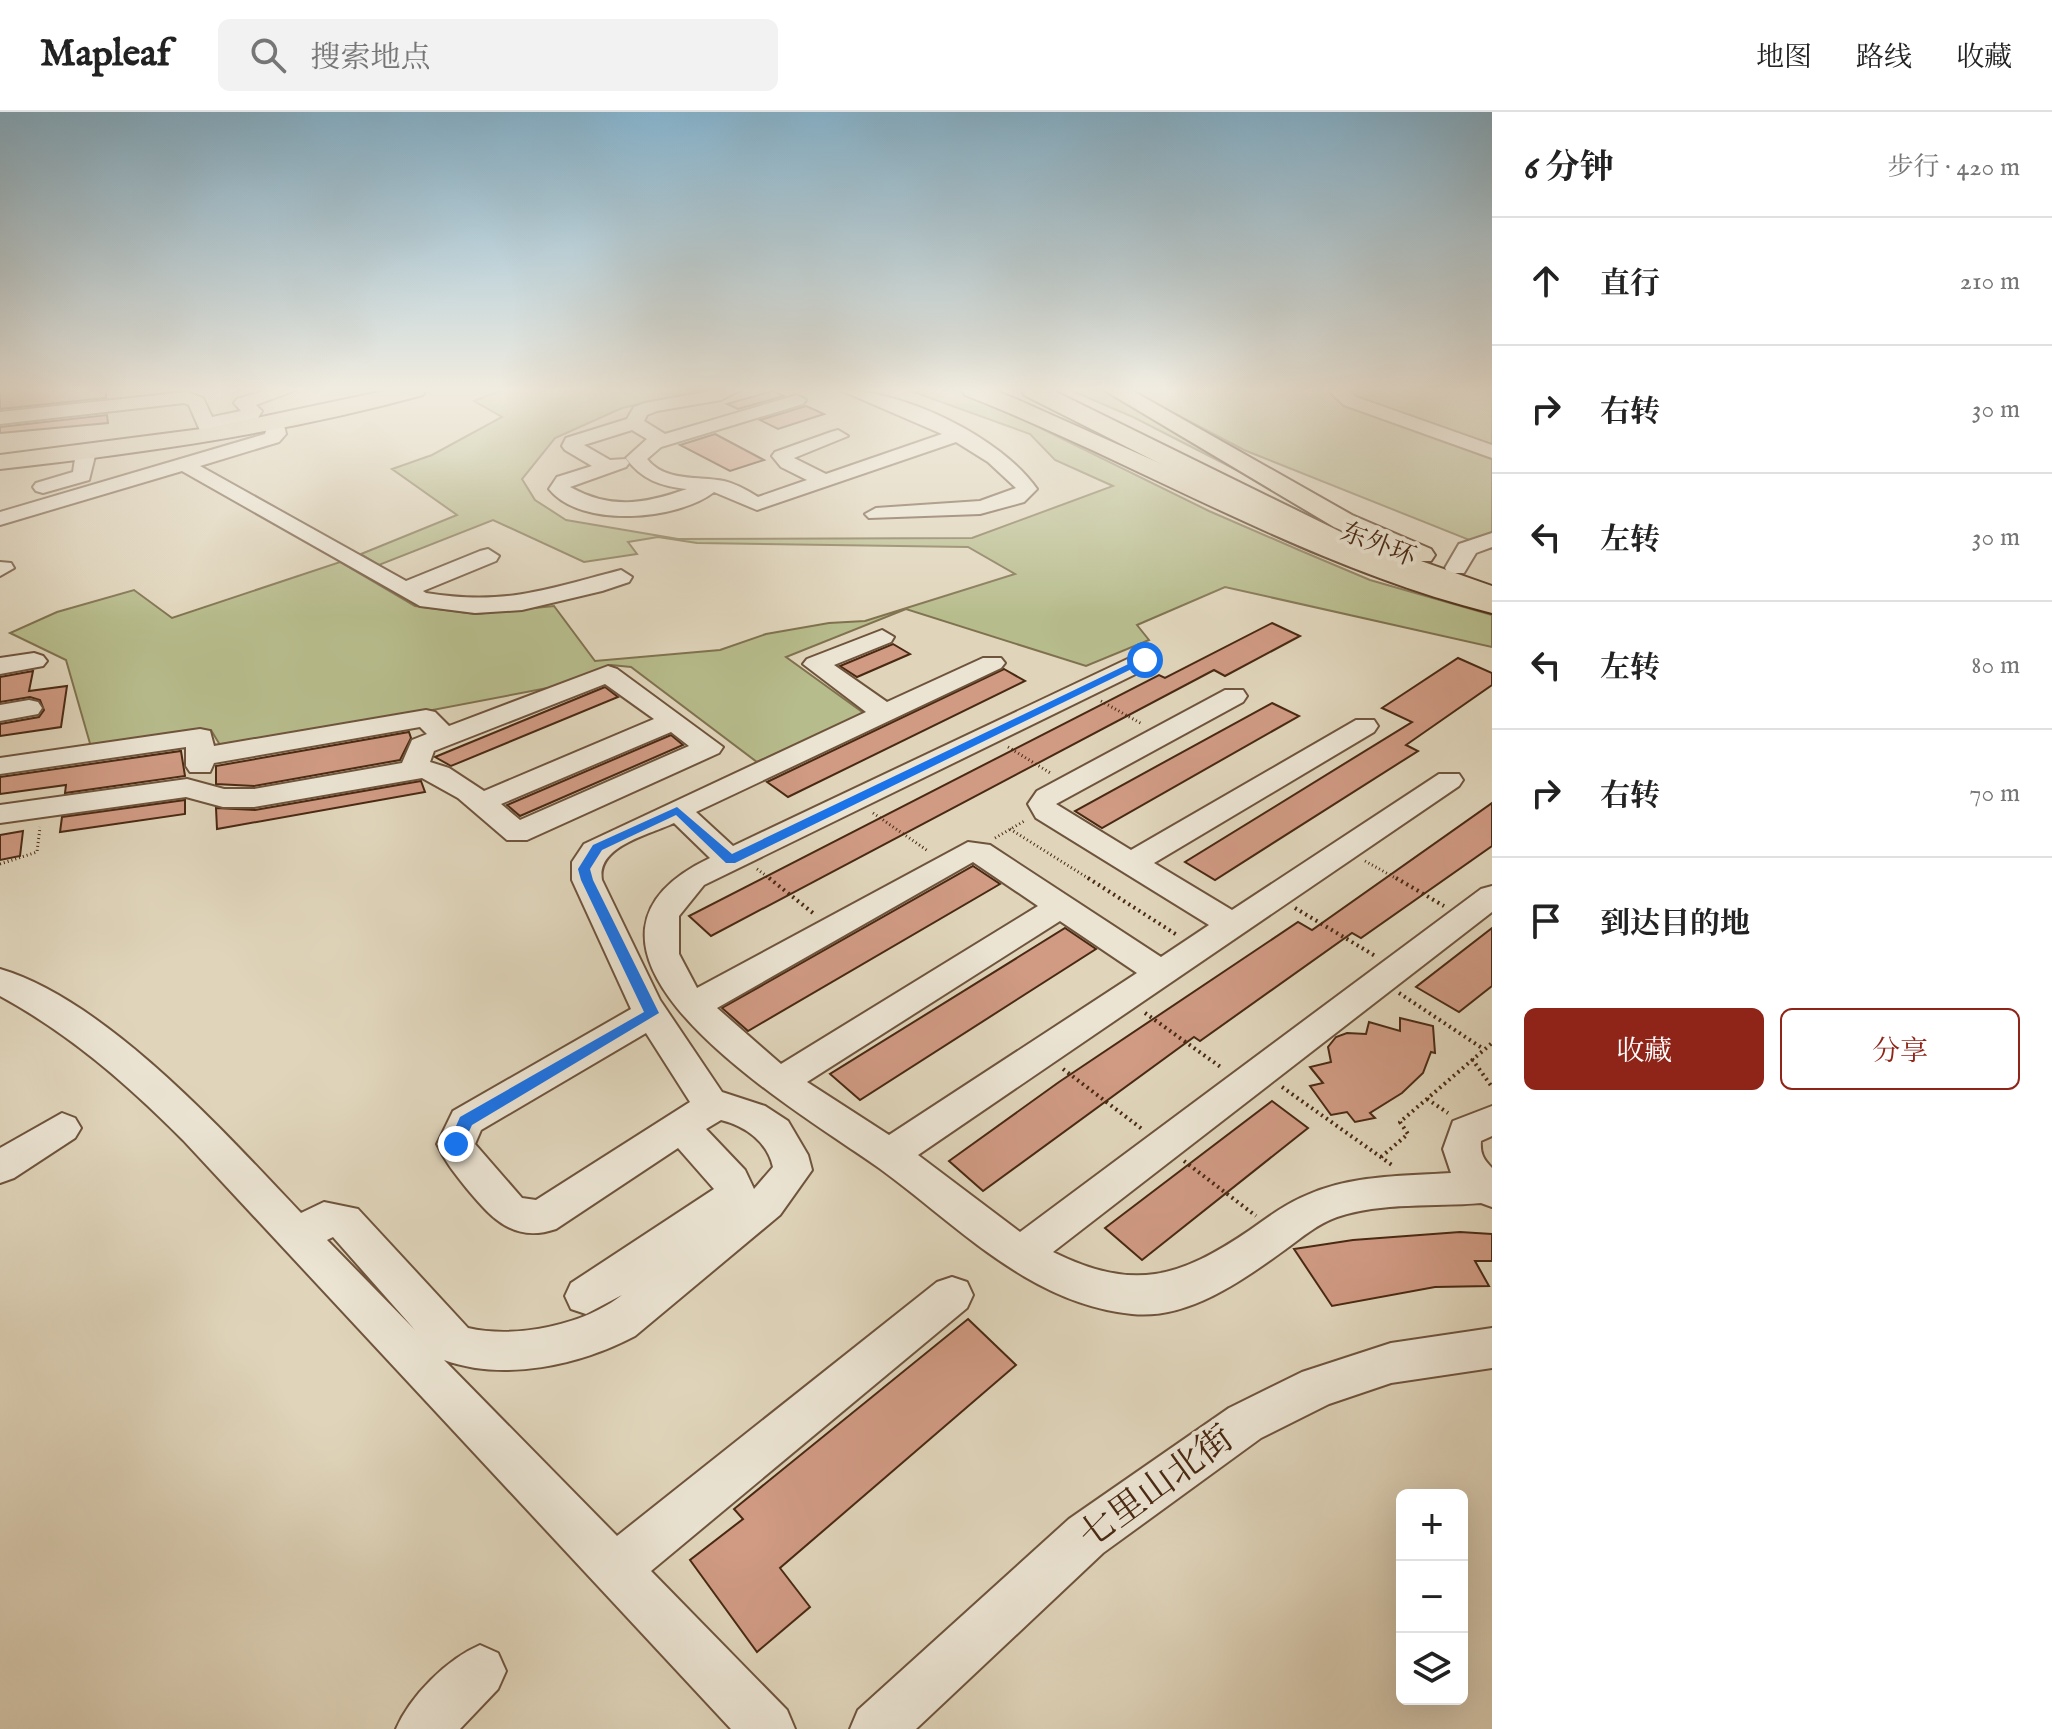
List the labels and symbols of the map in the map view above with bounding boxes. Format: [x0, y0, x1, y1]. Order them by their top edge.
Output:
street label: 东外环 [1336, 516, 1420, 574]
route start [1127, 642, 1163, 678]
route end [438, 1126, 474, 1162]
street label: 七里山北街 [1071, 1416, 1243, 1560]

